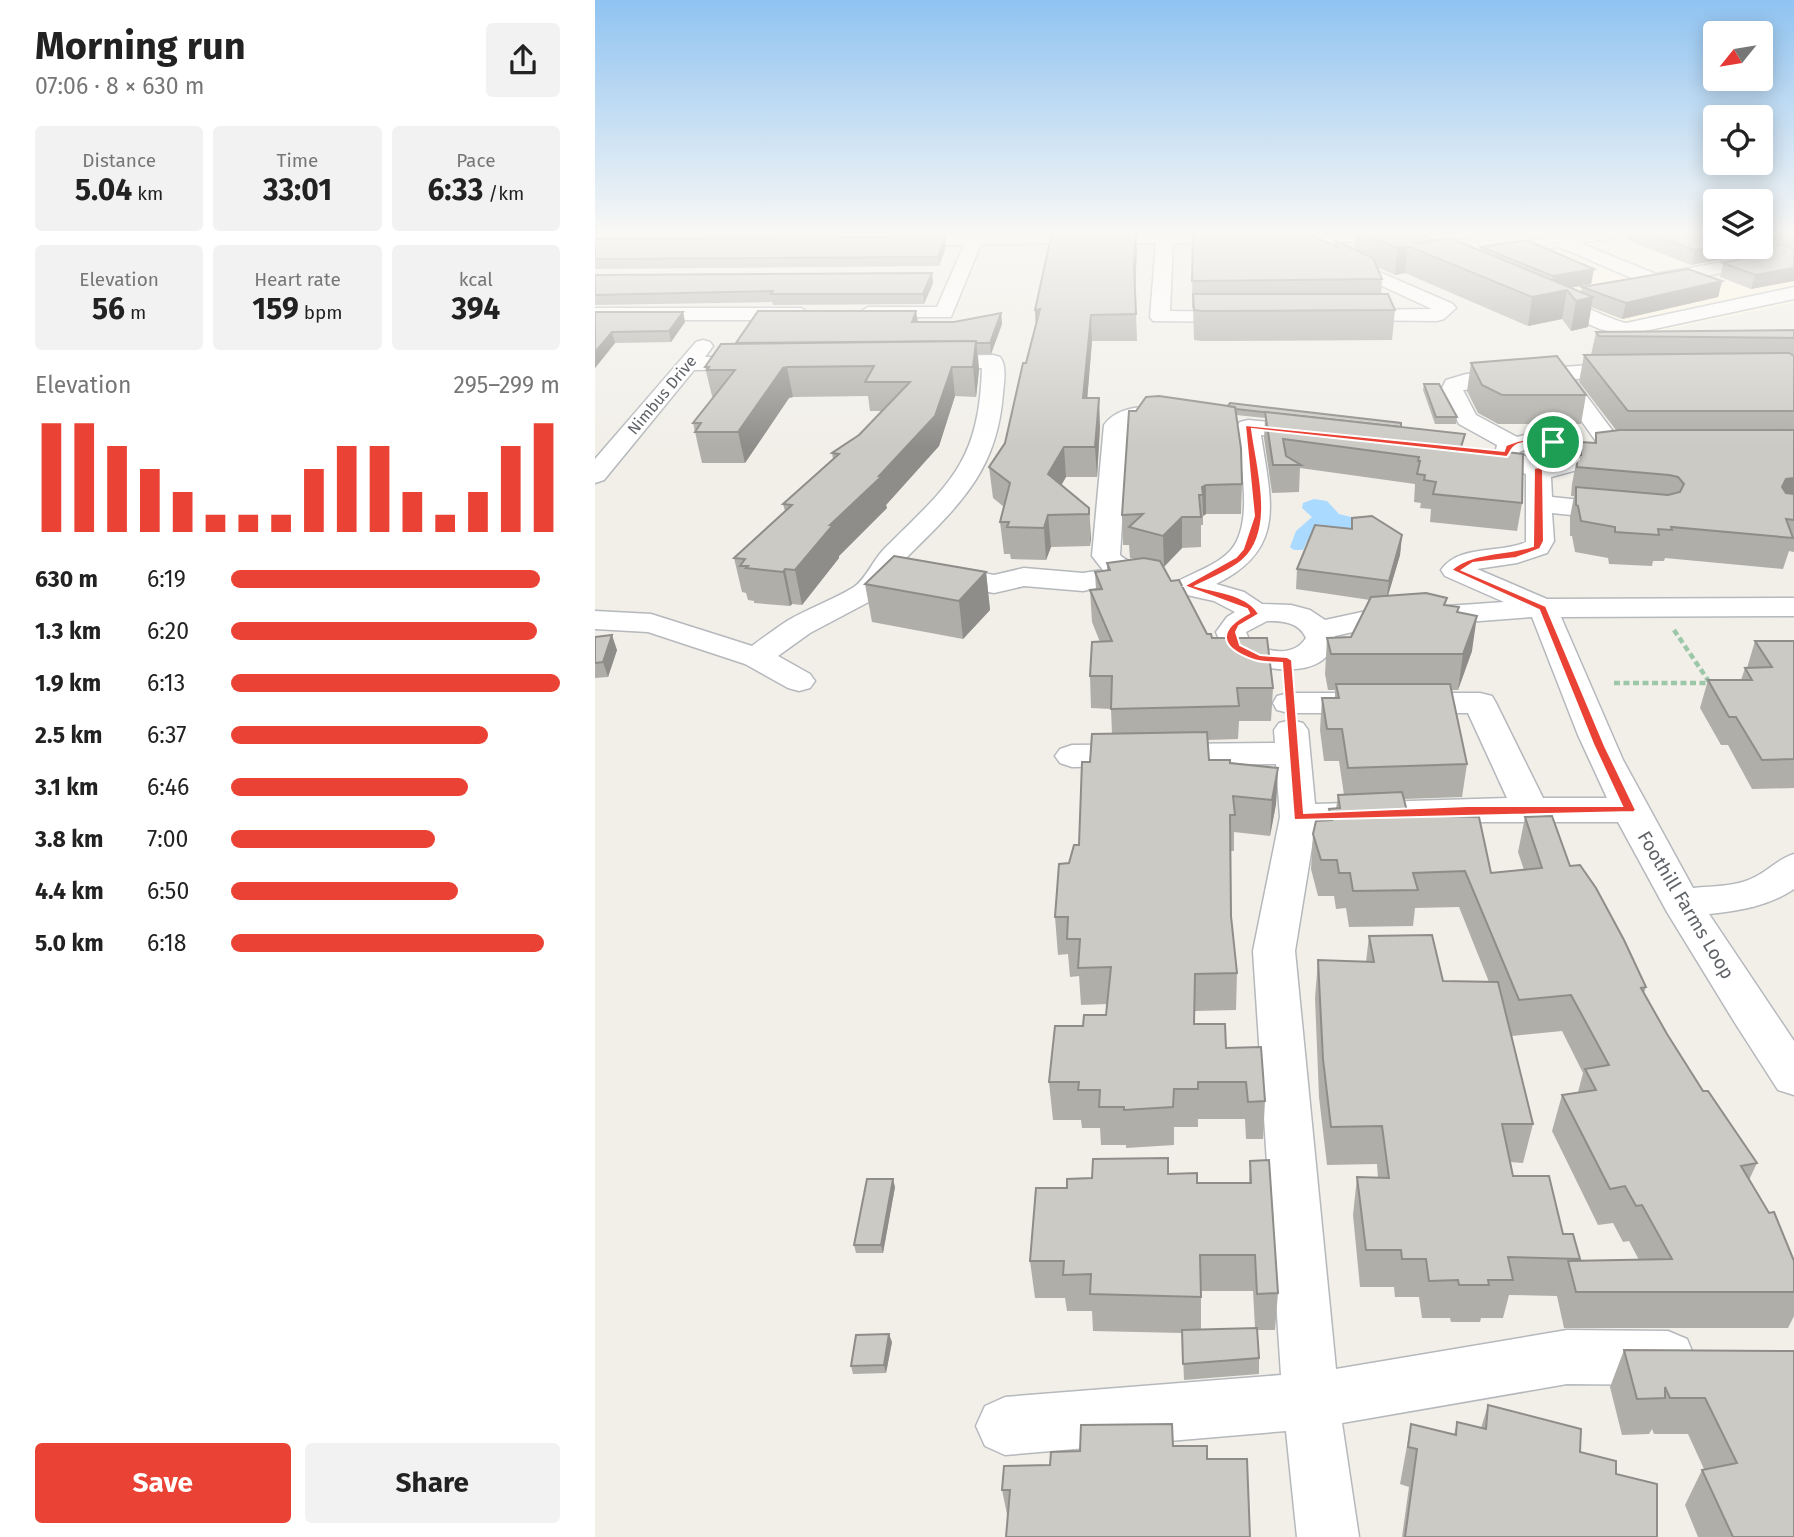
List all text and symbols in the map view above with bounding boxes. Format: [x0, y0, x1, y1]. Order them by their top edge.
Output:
north arrow [1703, 21, 1773, 91]
map controls [1703, 21, 1773, 259]
text: Morning run [35, 23, 246, 69]
button: share [486, 23, 560, 97]
text: 07:06 · 8 × 630 m [35, 72, 204, 100]
button: locate [1703, 105, 1773, 175]
text: Distance [82, 149, 156, 172]
text: Time [277, 149, 318, 172]
text: Pace [456, 149, 496, 172]
text: 5.04 [75, 172, 132, 208]
text: 33:01 [263, 172, 332, 208]
text: 6:33 [427, 172, 483, 208]
text: km [132, 182, 163, 205]
text: /km [483, 182, 524, 205]
button: layers [1703, 189, 1773, 259]
text: Elevation [79, 268, 159, 291]
text: Heart rate [254, 268, 341, 291]
text: kcal [459, 268, 493, 291]
text: 56 [92, 291, 125, 327]
text: 159 [252, 291, 299, 327]
text: 394 [451, 291, 500, 327]
text: m [125, 301, 146, 324]
text: bpm [299, 301, 343, 324]
street label: Nimbus Drive [623, 352, 701, 438]
text: Elevation [35, 371, 131, 399]
text: 295–299 m [454, 371, 560, 399]
pin [1523, 412, 1583, 472]
icon: arrive [1534, 423, 1572, 461]
text: 630 m [35, 565, 98, 593]
text: 6:19 [147, 565, 186, 593]
text: 1.3 km [35, 617, 101, 645]
text: 6:20 [147, 617, 189, 645]
text: 1.9 km [35, 669, 101, 697]
text: 6:13 [147, 669, 185, 697]
text: 2.5 km [35, 721, 103, 749]
text: 6:37 [147, 721, 187, 749]
text: 3.1 km [35, 773, 98, 801]
text: 6:46 [147, 773, 189, 801]
text: 3.8 km [35, 825, 103, 853]
text: 7:00 [147, 825, 188, 853]
street label: Foothill Farms Loop [1633, 827, 1739, 983]
text: 4.4 km [35, 877, 104, 905]
text: 6:50 [147, 877, 189, 905]
text: 5.0 km [35, 929, 104, 957]
text: 6:18 [147, 929, 187, 957]
button: Save [35, 1443, 291, 1523]
button: Share [305, 1443, 560, 1523]

